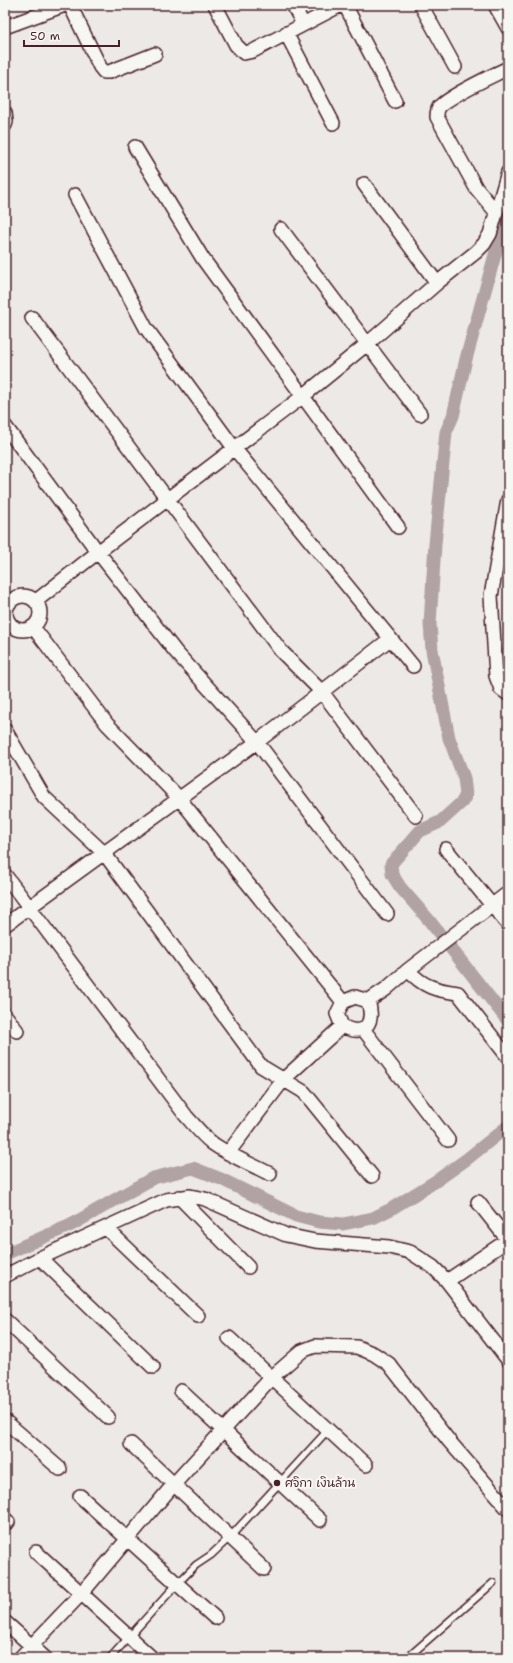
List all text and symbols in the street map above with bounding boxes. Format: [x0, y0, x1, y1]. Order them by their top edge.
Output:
scale bar [24, 22, 119, 48]
text: 50 m [30, 28, 60, 44]
place label: ศจิกา เงินล้าน [285, 1475, 355, 1491]
marker: ศจิกา เงินล้าน [272, 1478, 282, 1488]

